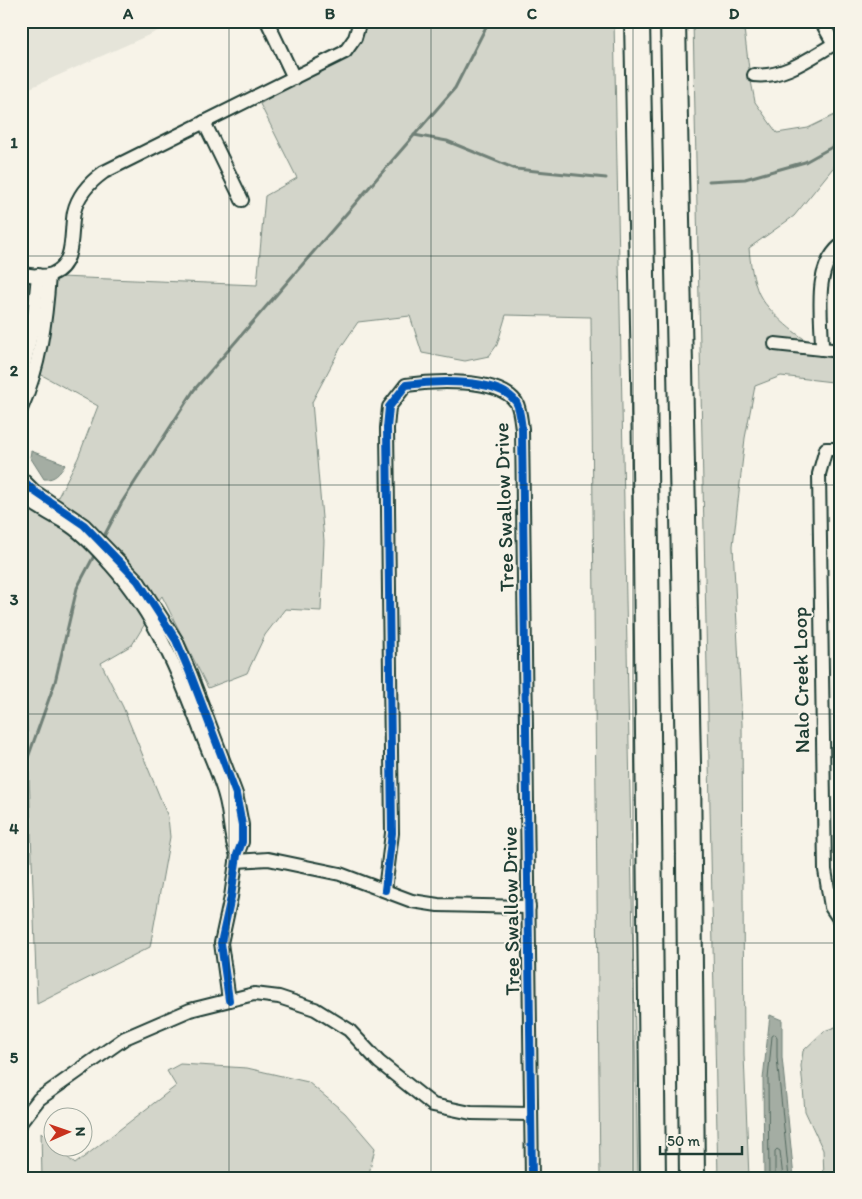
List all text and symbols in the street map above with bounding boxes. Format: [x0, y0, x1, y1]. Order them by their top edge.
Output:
text: A [122, 4, 134, 23]
text: B [325, 4, 336, 23]
text: C [527, 4, 538, 23]
text: D [729, 4, 740, 23]
text: 1 [10, 133, 18, 152]
text: 2 [10, 361, 19, 380]
street label: Tree Swallow Drive [488, 422, 519, 592]
text: 3 [10, 590, 19, 609]
street label: Nalo Creek Loop [787, 606, 814, 754]
text: 4 [9, 819, 19, 838]
street label: Tree Swallow Drive [497, 826, 524, 996]
text: 5 [10, 1048, 19, 1067]
north arrow [42, 1106, 92, 1156]
scale bar [660, 1124, 742, 1156]
text: N [72, 1127, 89, 1137]
text: 50 m [667, 1132, 700, 1150]

